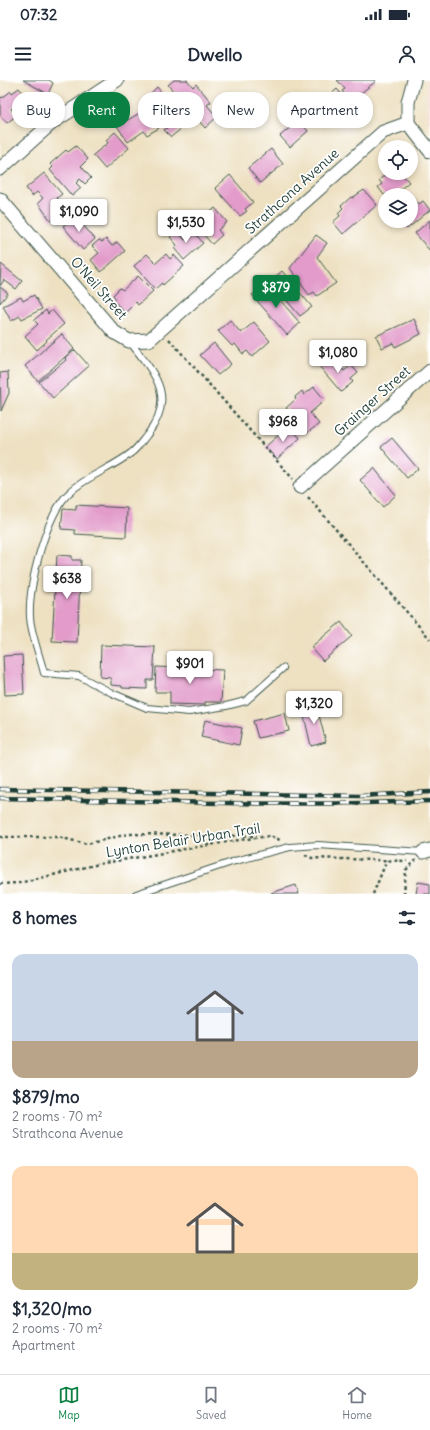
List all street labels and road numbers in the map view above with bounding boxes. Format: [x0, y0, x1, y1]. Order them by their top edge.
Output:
street label: Strathcona Avenue [241, 144, 343, 238]
street label: O'Neil Street [67, 253, 131, 323]
street label: Grainger Street [330, 362, 414, 440]
street label: Lynton Belair Urban Trail [105, 819, 261, 861]

